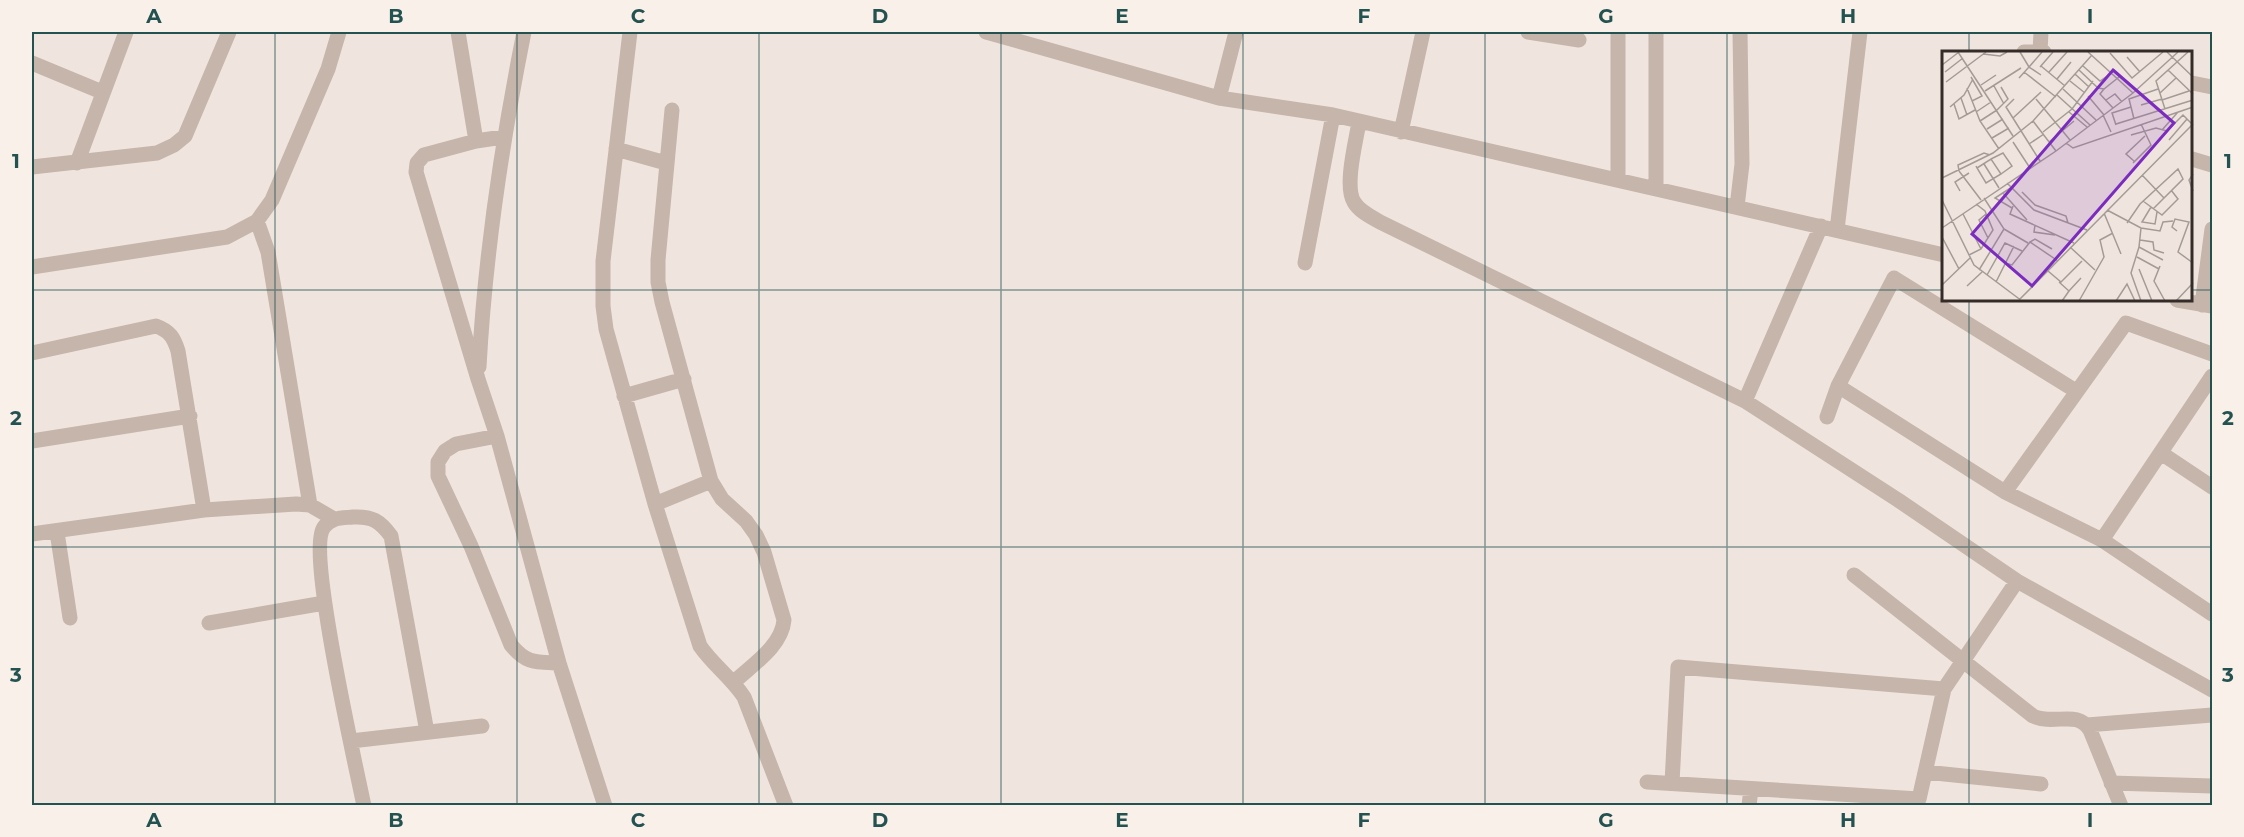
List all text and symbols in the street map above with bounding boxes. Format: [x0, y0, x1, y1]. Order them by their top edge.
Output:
text: A [145, 4, 162, 28]
text: B [388, 4, 404, 28]
text: C [631, 4, 646, 28]
text: D [872, 4, 888, 28]
text: E [1115, 4, 1129, 28]
text: F [1358, 4, 1371, 28]
text: G [1598, 4, 1614, 28]
text: H [1840, 4, 1856, 28]
text: I [2087, 4, 2093, 28]
inset map [1942, 51, 2193, 302]
text: 1 [12, 149, 20, 173]
text: 1 [2224, 149, 2232, 173]
text: 2 [10, 406, 22, 430]
text: 2 [2222, 406, 2234, 430]
text: 3 [9, 663, 22, 687]
text: 3 [2221, 663, 2234, 687]
text: A [145, 808, 162, 832]
text: B [388, 808, 404, 832]
text: C [631, 808, 646, 832]
text: D [872, 808, 888, 832]
text: E [1115, 808, 1129, 832]
text: F [1358, 808, 1371, 832]
text: G [1598, 808, 1614, 832]
text: H [1840, 808, 1856, 832]
text: I [2087, 808, 2093, 832]

